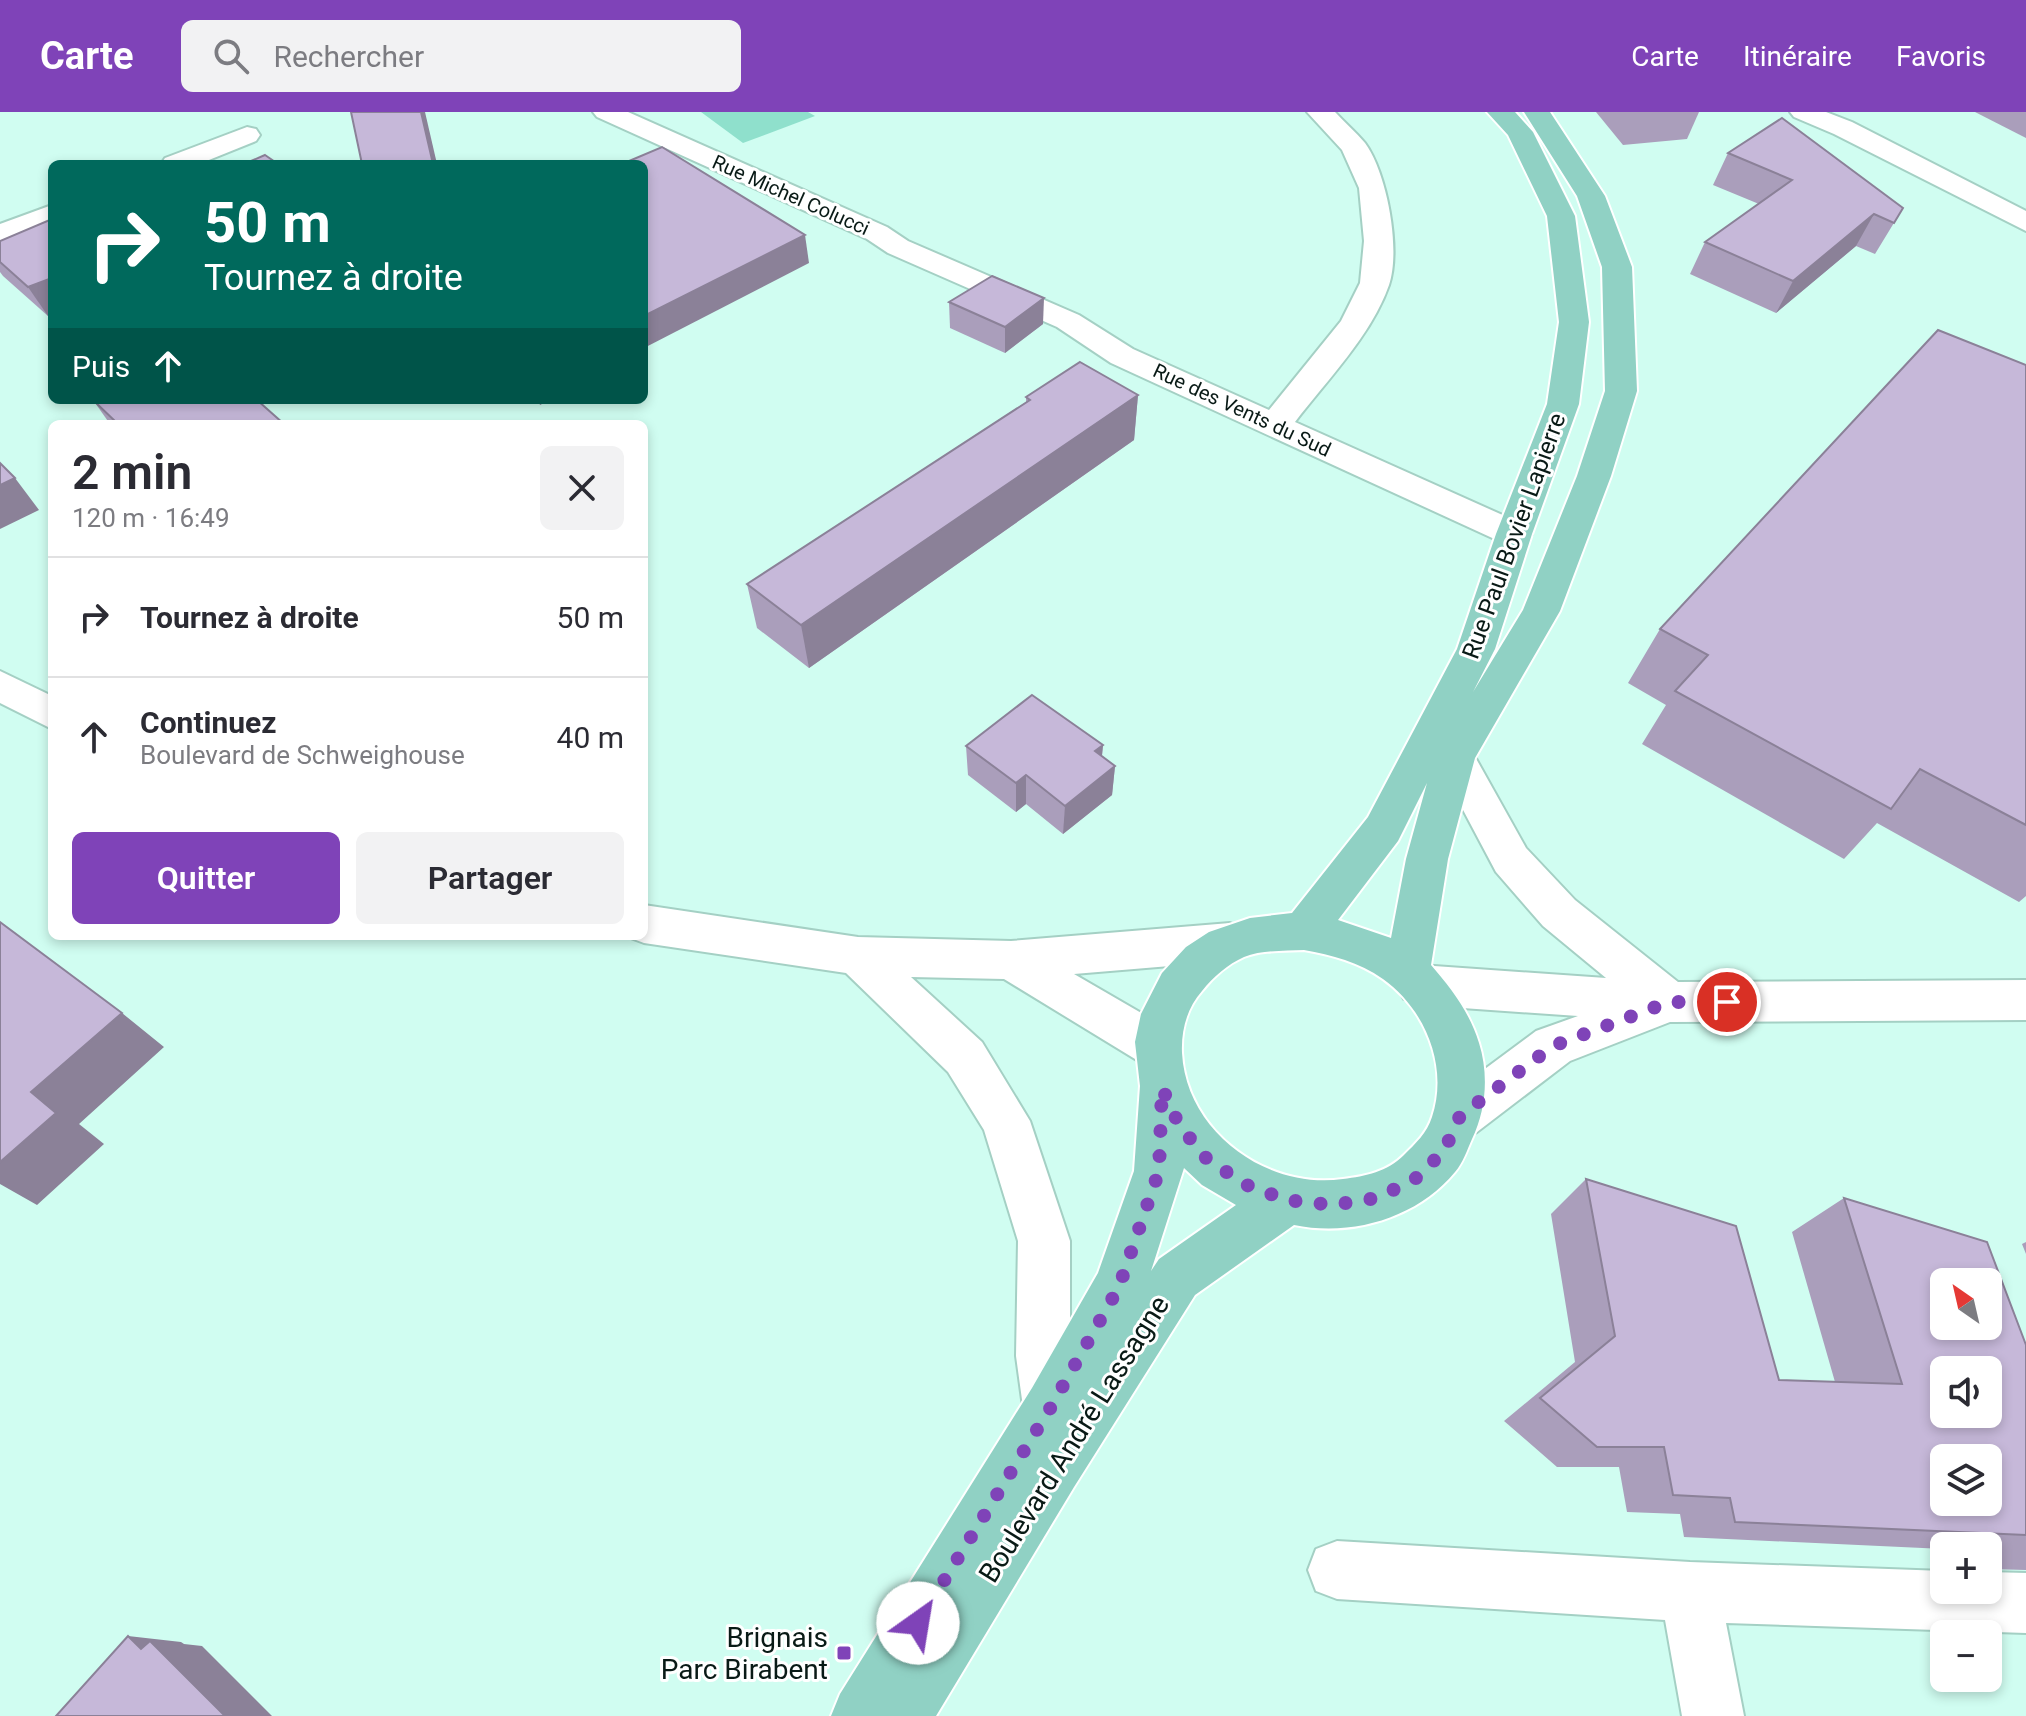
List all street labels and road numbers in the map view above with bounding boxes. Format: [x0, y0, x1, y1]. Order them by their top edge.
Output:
street label: Rue Michel Colucci [709, 150, 873, 240]
street label: Rue des Vents du Sud [1149, 358, 1335, 462]
street label: Rue Paul Bovier Lapierre [1456, 409, 1572, 663]
street label: Boulevard André Lassagne [972, 1290, 1176, 1588]

